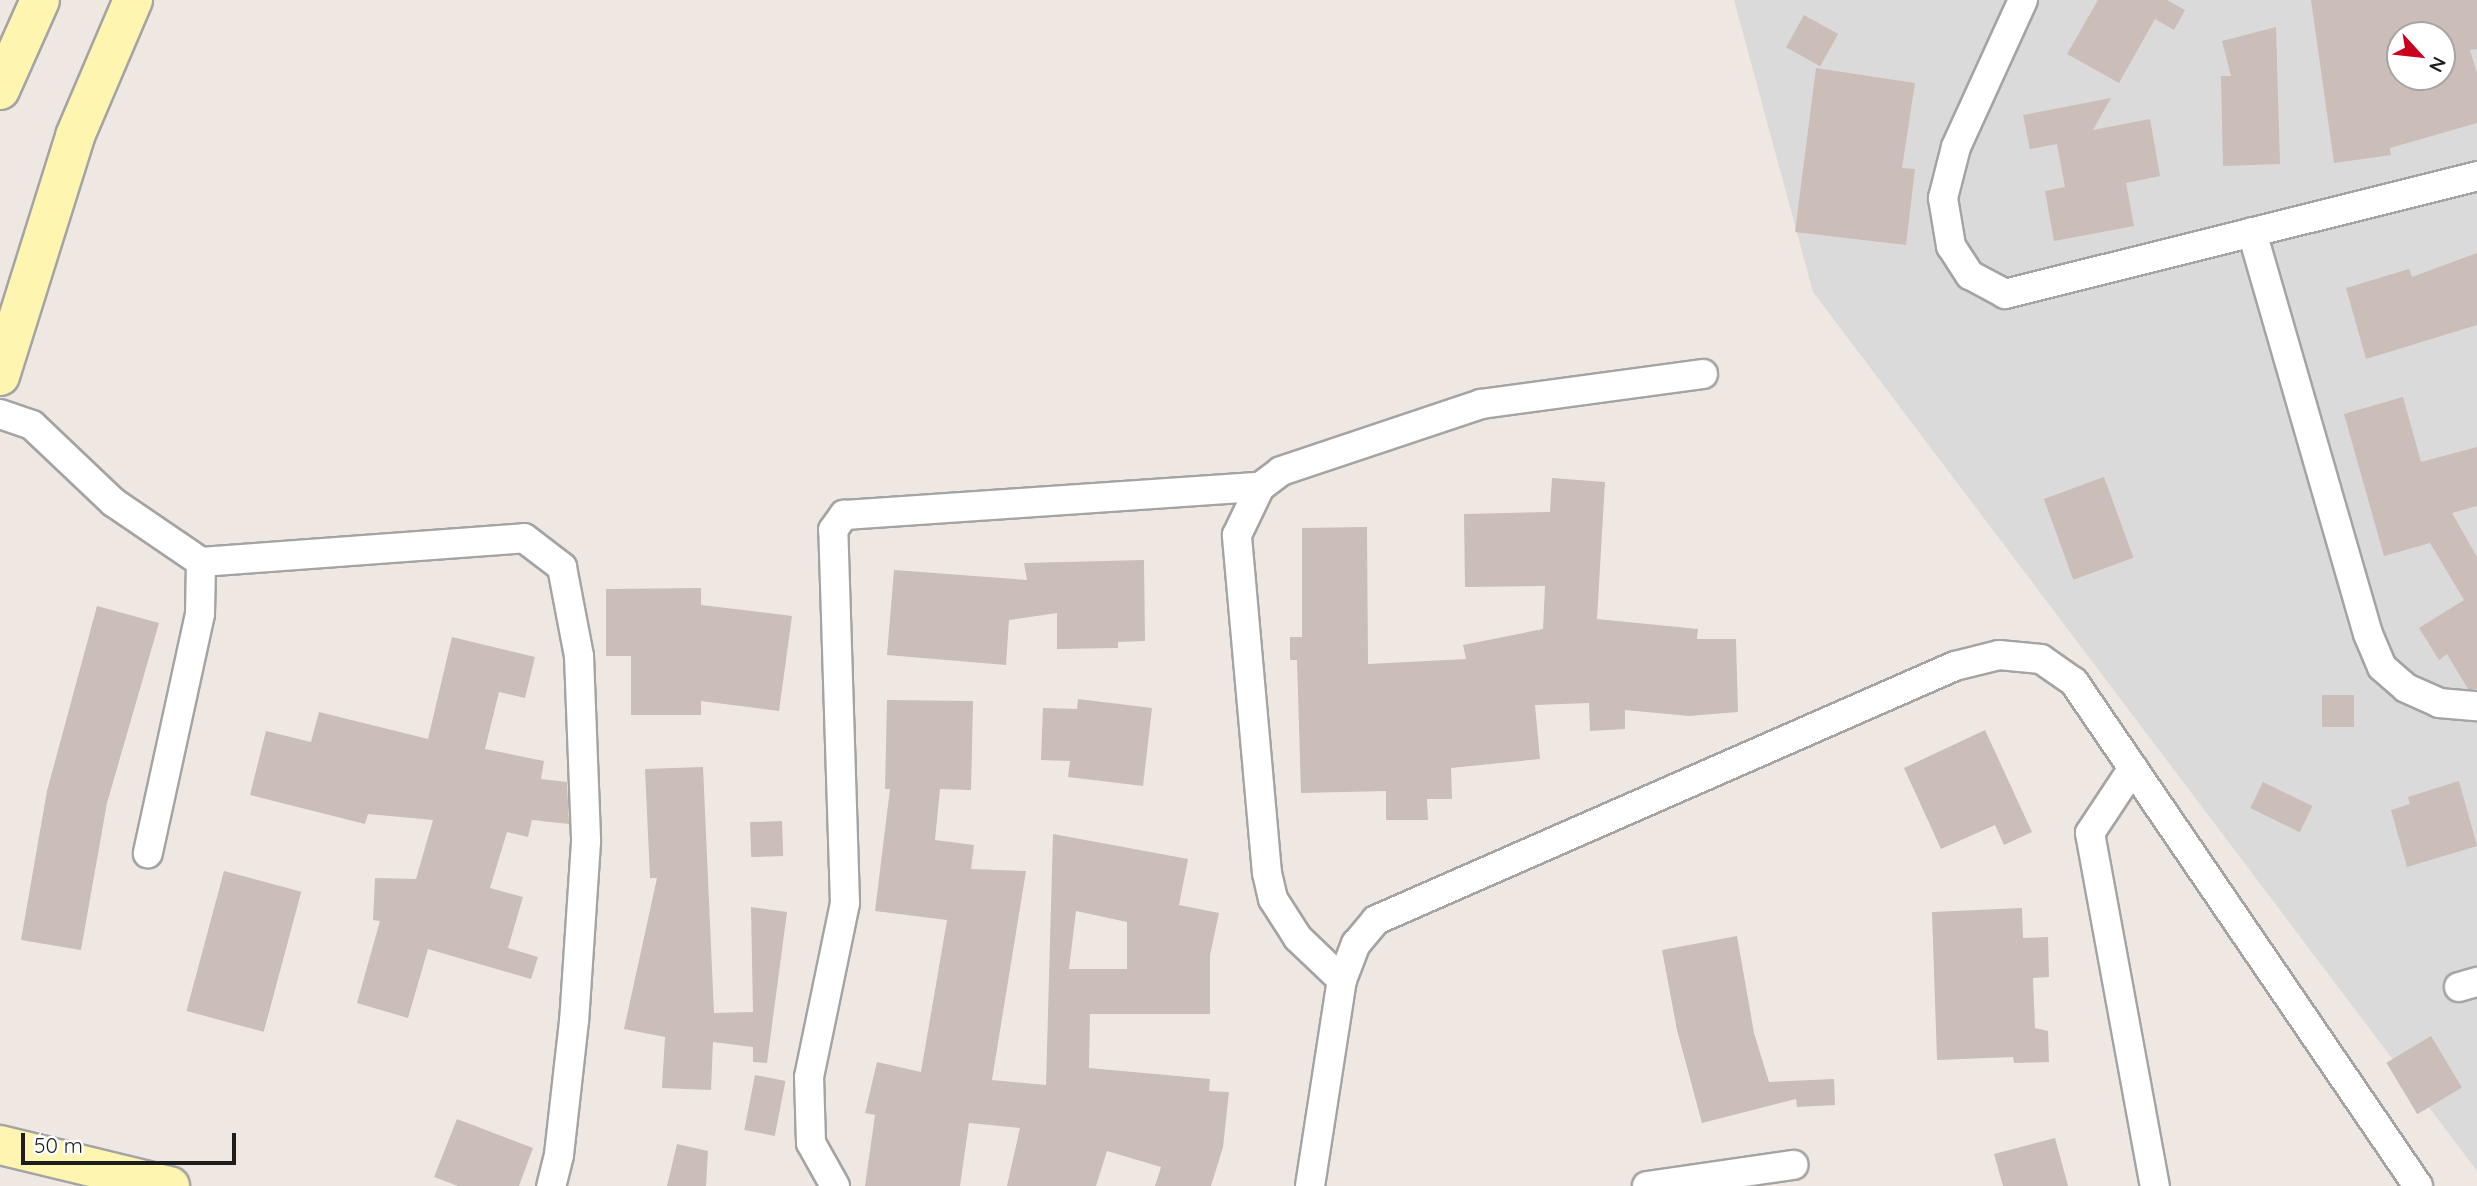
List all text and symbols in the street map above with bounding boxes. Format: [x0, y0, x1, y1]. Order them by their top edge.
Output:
north arrow [2386, 21, 2456, 91]
text: N [2424, 53, 2452, 76]
scale bar [24, 1120, 240, 1164]
text: 50 m [34, 1132, 83, 1158]

